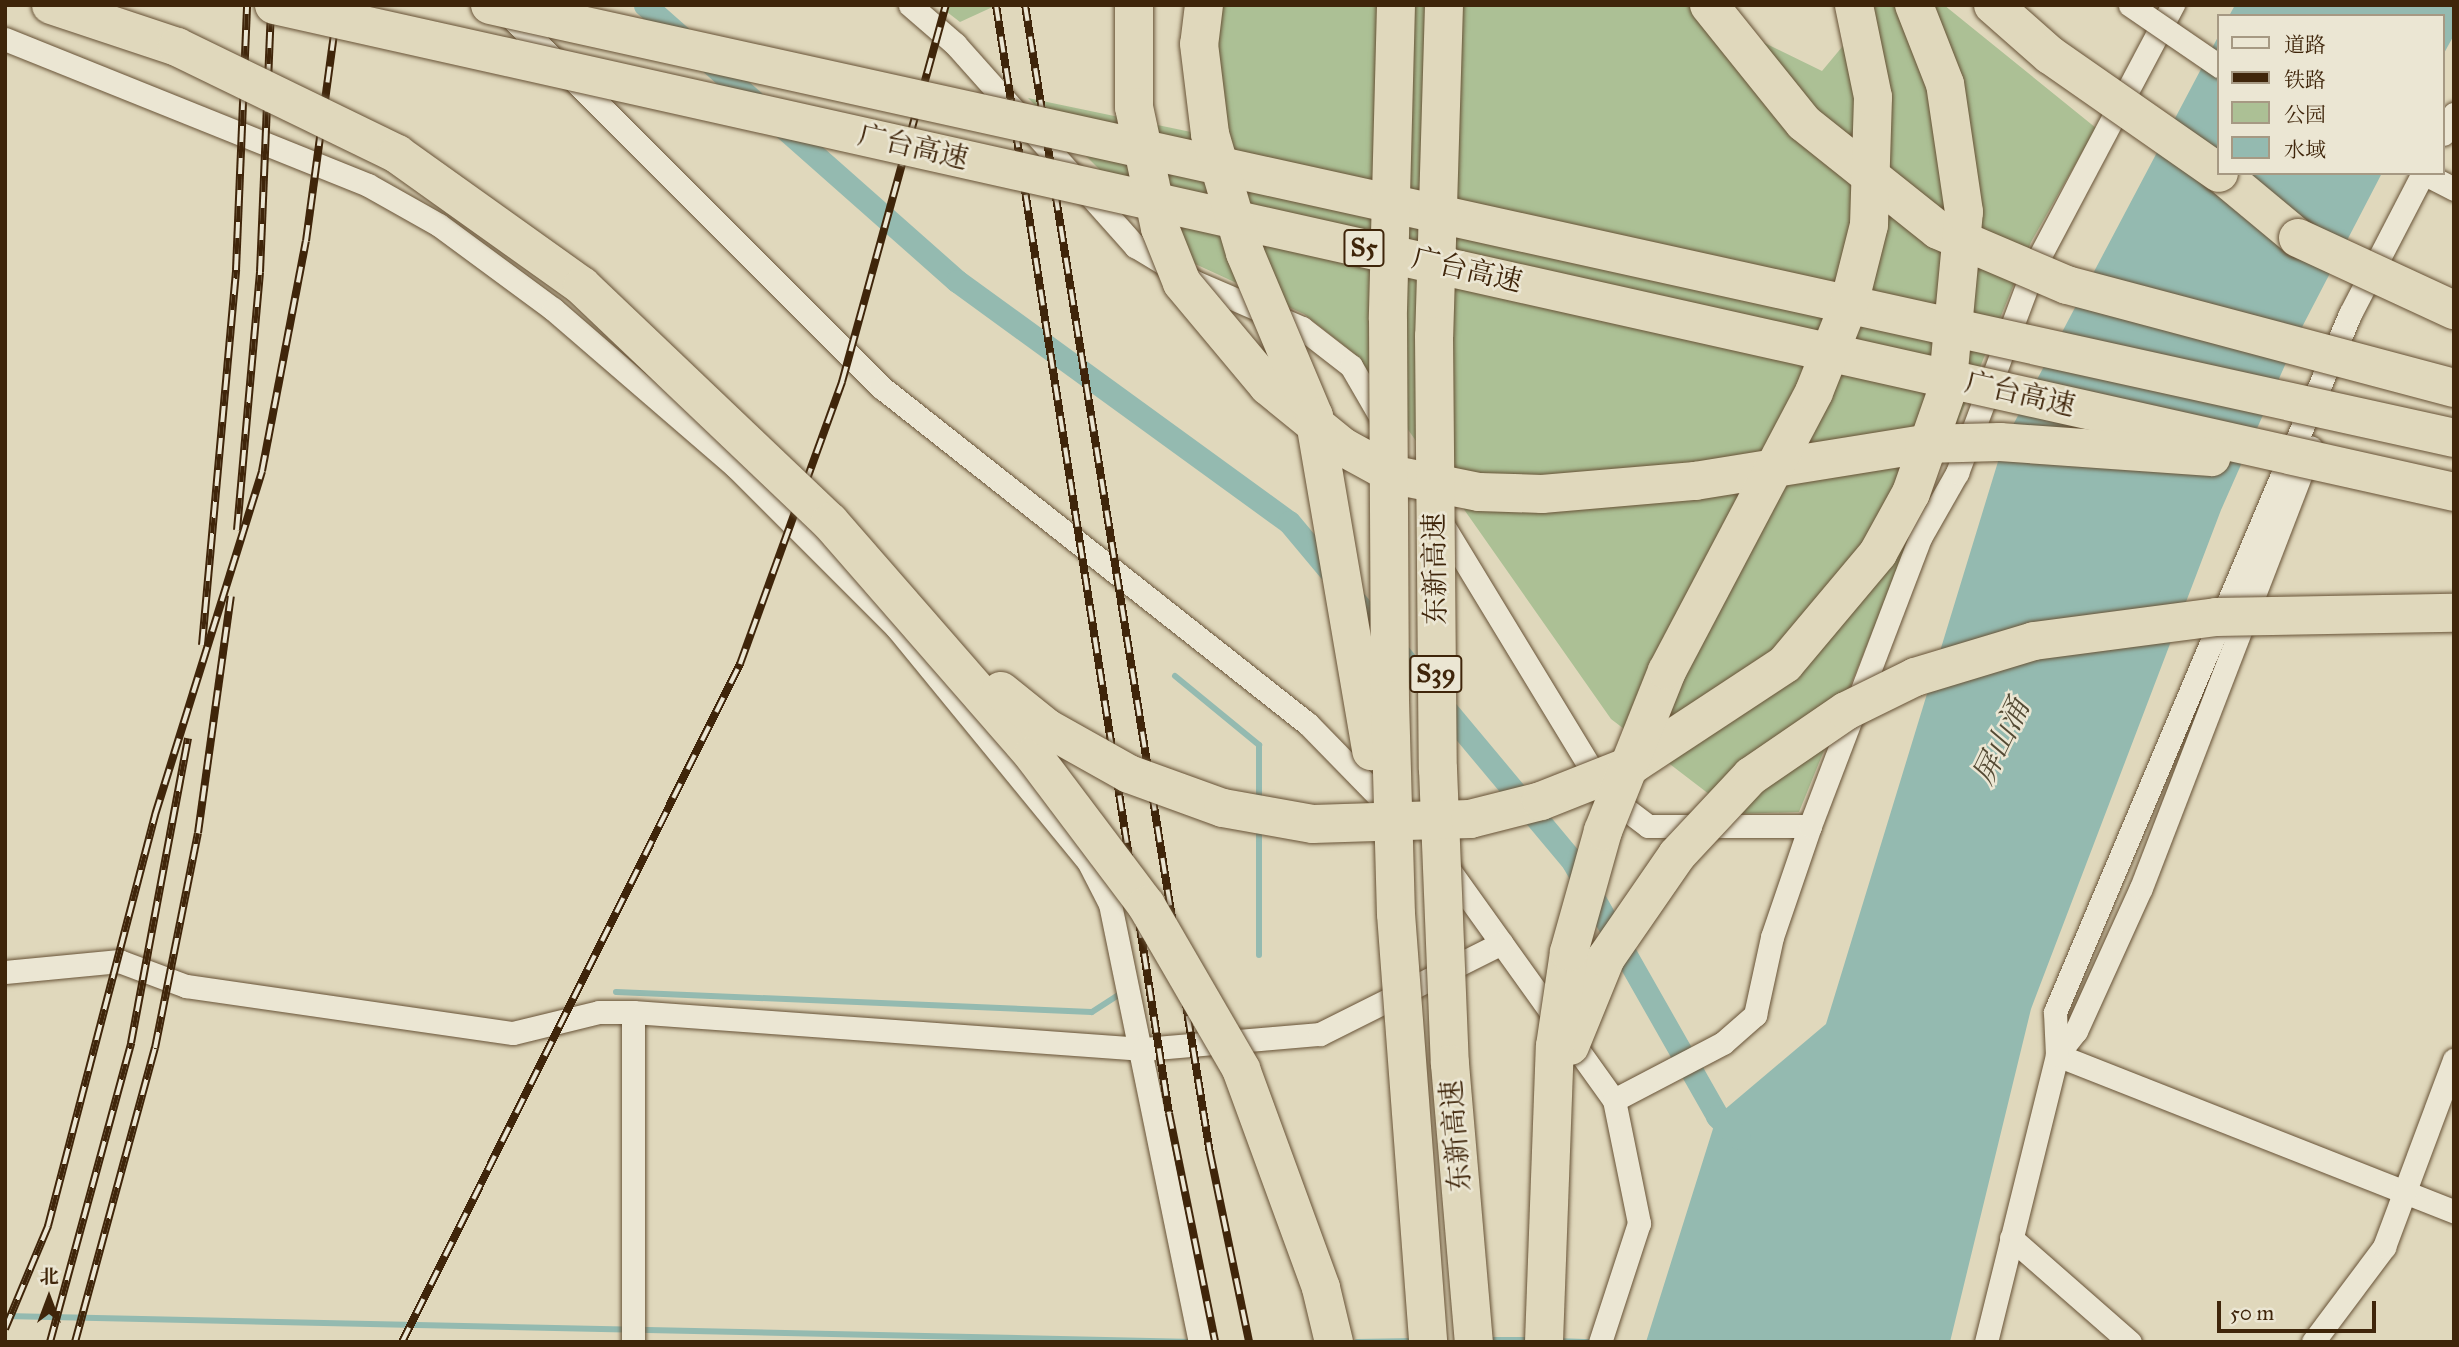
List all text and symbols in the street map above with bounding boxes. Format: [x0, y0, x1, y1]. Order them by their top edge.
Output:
legend [2218, 14, 2445, 175]
text: 道路 [2284, 32, 2326, 58]
text: 铁路 [2284, 67, 2326, 93]
text: 公园 [2284, 102, 2326, 128]
street label: 广台高速 [855, 118, 971, 176]
text: 水域 [2284, 137, 2326, 163]
road number: S5 [1343, 226, 1385, 270]
street label: 广台高速 [1409, 241, 1525, 299]
street label: 广台高速 [1962, 365, 2078, 423]
street label: 东新高速 [1417, 513, 1453, 625]
road number: S39 [1408, 652, 1464, 696]
water label: 屏山涌 [1965, 694, 2037, 790]
street label: 东新高速 [1434, 1079, 1478, 1193]
north arrow [14, 1263, 84, 1333]
text: 北 [39, 1265, 59, 1288]
scale bar [2221, 1288, 2380, 1332]
text: 50 m [2230, 1300, 2274, 1326]

